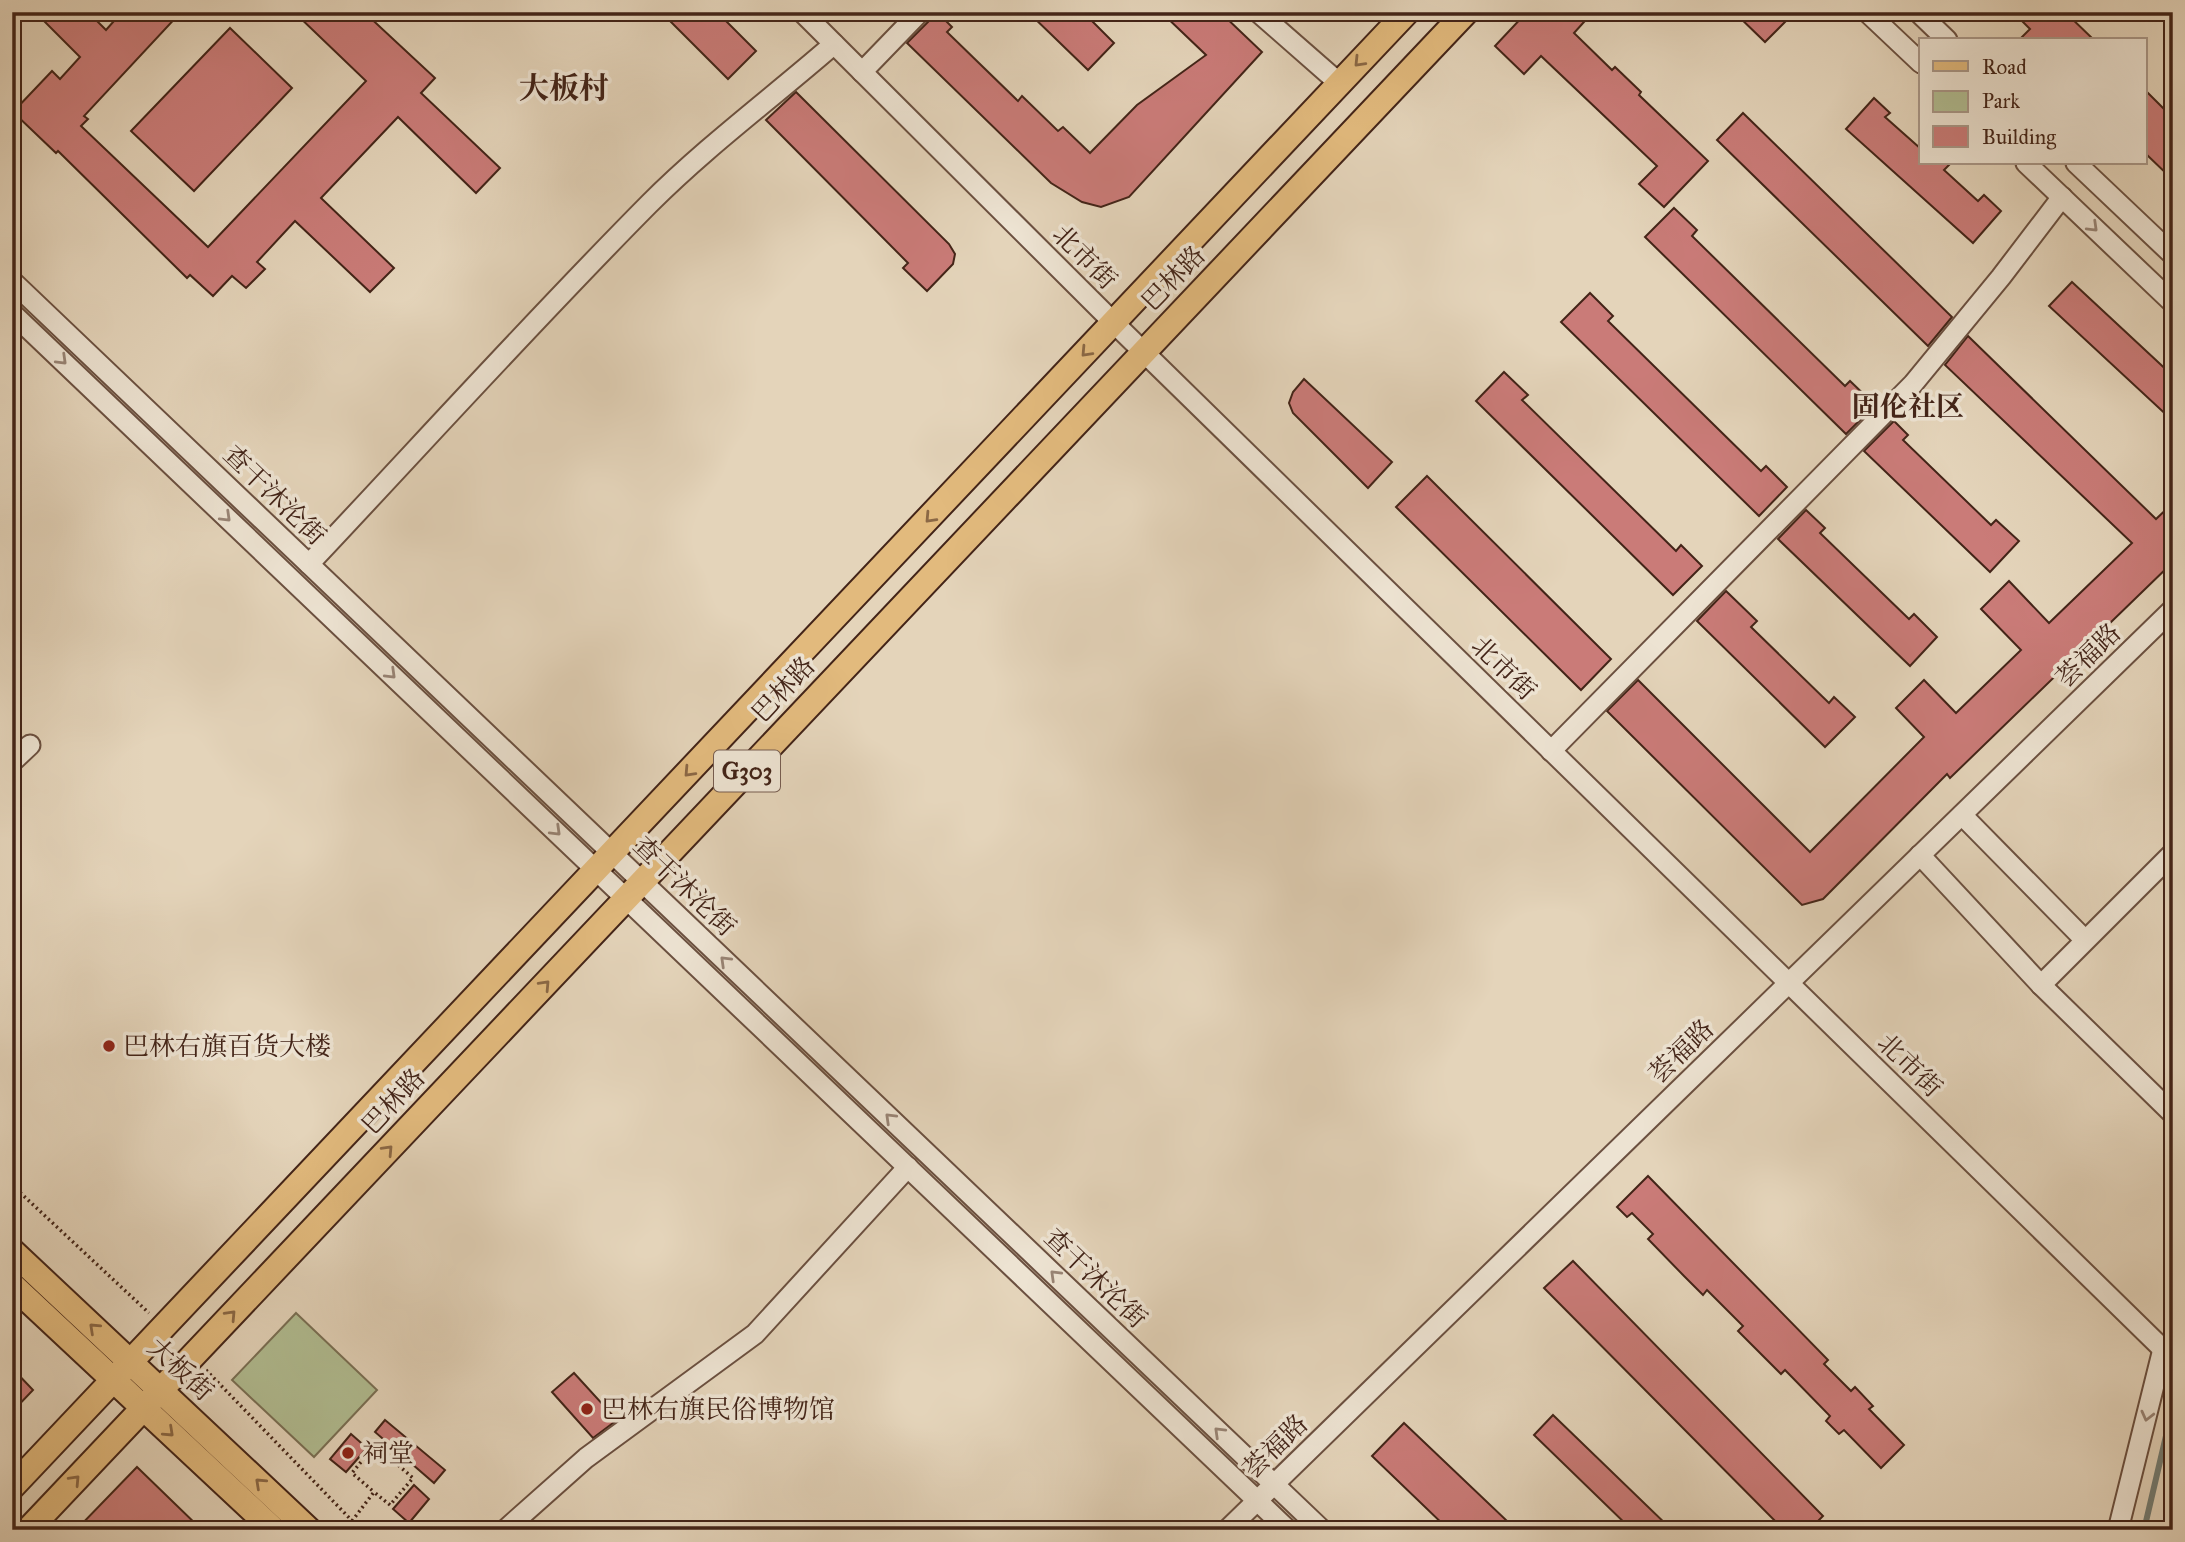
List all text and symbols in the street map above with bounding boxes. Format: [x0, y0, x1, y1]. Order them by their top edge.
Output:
legend [1919, 38, 2146, 164]
one-way arrow [1355, 53, 1368, 66]
text: Road [1982, 54, 2027, 80]
district label: 大板村 [519, 70, 609, 106]
text: Park [1982, 88, 2020, 114]
text: Building [1982, 124, 2056, 150]
street label: 北市街 [1046, 218, 1124, 296]
one-way arrow [2085, 218, 2098, 231]
street label: 巴林路 [1134, 239, 1212, 317]
one-way arrow [1082, 344, 1094, 357]
one-way arrow [54, 351, 67, 364]
district label: 固伦社区 [1852, 389, 1964, 424]
street label: 查干沐沦街 [217, 438, 333, 552]
one-way arrow [218, 508, 231, 521]
one-way arrow [925, 509, 938, 522]
street label: 荟福路 [2049, 616, 2127, 694]
street label: 北市街 [1465, 629, 1543, 707]
street label: 巴林路 [745, 650, 821, 728]
one-way arrow [383, 665, 396, 678]
road number: G303 [714, 750, 780, 792]
one-way arrow [685, 764, 698, 777]
one-way arrow [547, 822, 560, 835]
street label: 查干沐沦街 [627, 829, 743, 943]
one-way arrow [720, 957, 733, 969]
one-way arrow [536, 980, 549, 993]
street label: 荟福路 [1642, 1012, 1720, 1090]
street label: 北市街 [1871, 1026, 1949, 1104]
place label: 巴林右旗百货大楼 [123, 1030, 331, 1062]
marker: 巴林右旗百货大楼 [101, 1038, 117, 1054]
street label: 巴林路 [355, 1062, 431, 1140]
one-way arrow [885, 1114, 898, 1126]
one-way arrow [380, 1145, 392, 1158]
street label: 查干沐沦街 [1038, 1221, 1154, 1335]
one-way arrow [1050, 1270, 1063, 1283]
one-way arrow [223, 1310, 236, 1323]
one-way arrow [89, 1323, 102, 1336]
street label: 大板街 [142, 1331, 220, 1407]
place label: 巴林右旗民俗博物馆 [601, 1393, 835, 1425]
marker: 巴林右旗民俗博物馆 [579, 1401, 595, 1417]
street label: 荟福路 [1236, 1407, 1314, 1485]
one-way arrow [2141, 1409, 2155, 1421]
one-way arrow [161, 1424, 174, 1436]
one-way arrow [1215, 1427, 1228, 1440]
place label: 祠堂 [362, 1437, 414, 1469]
marker: 祠堂 [340, 1445, 356, 1461]
one-way arrow [67, 1475, 79, 1488]
one-way arrow [255, 1479, 268, 1492]

